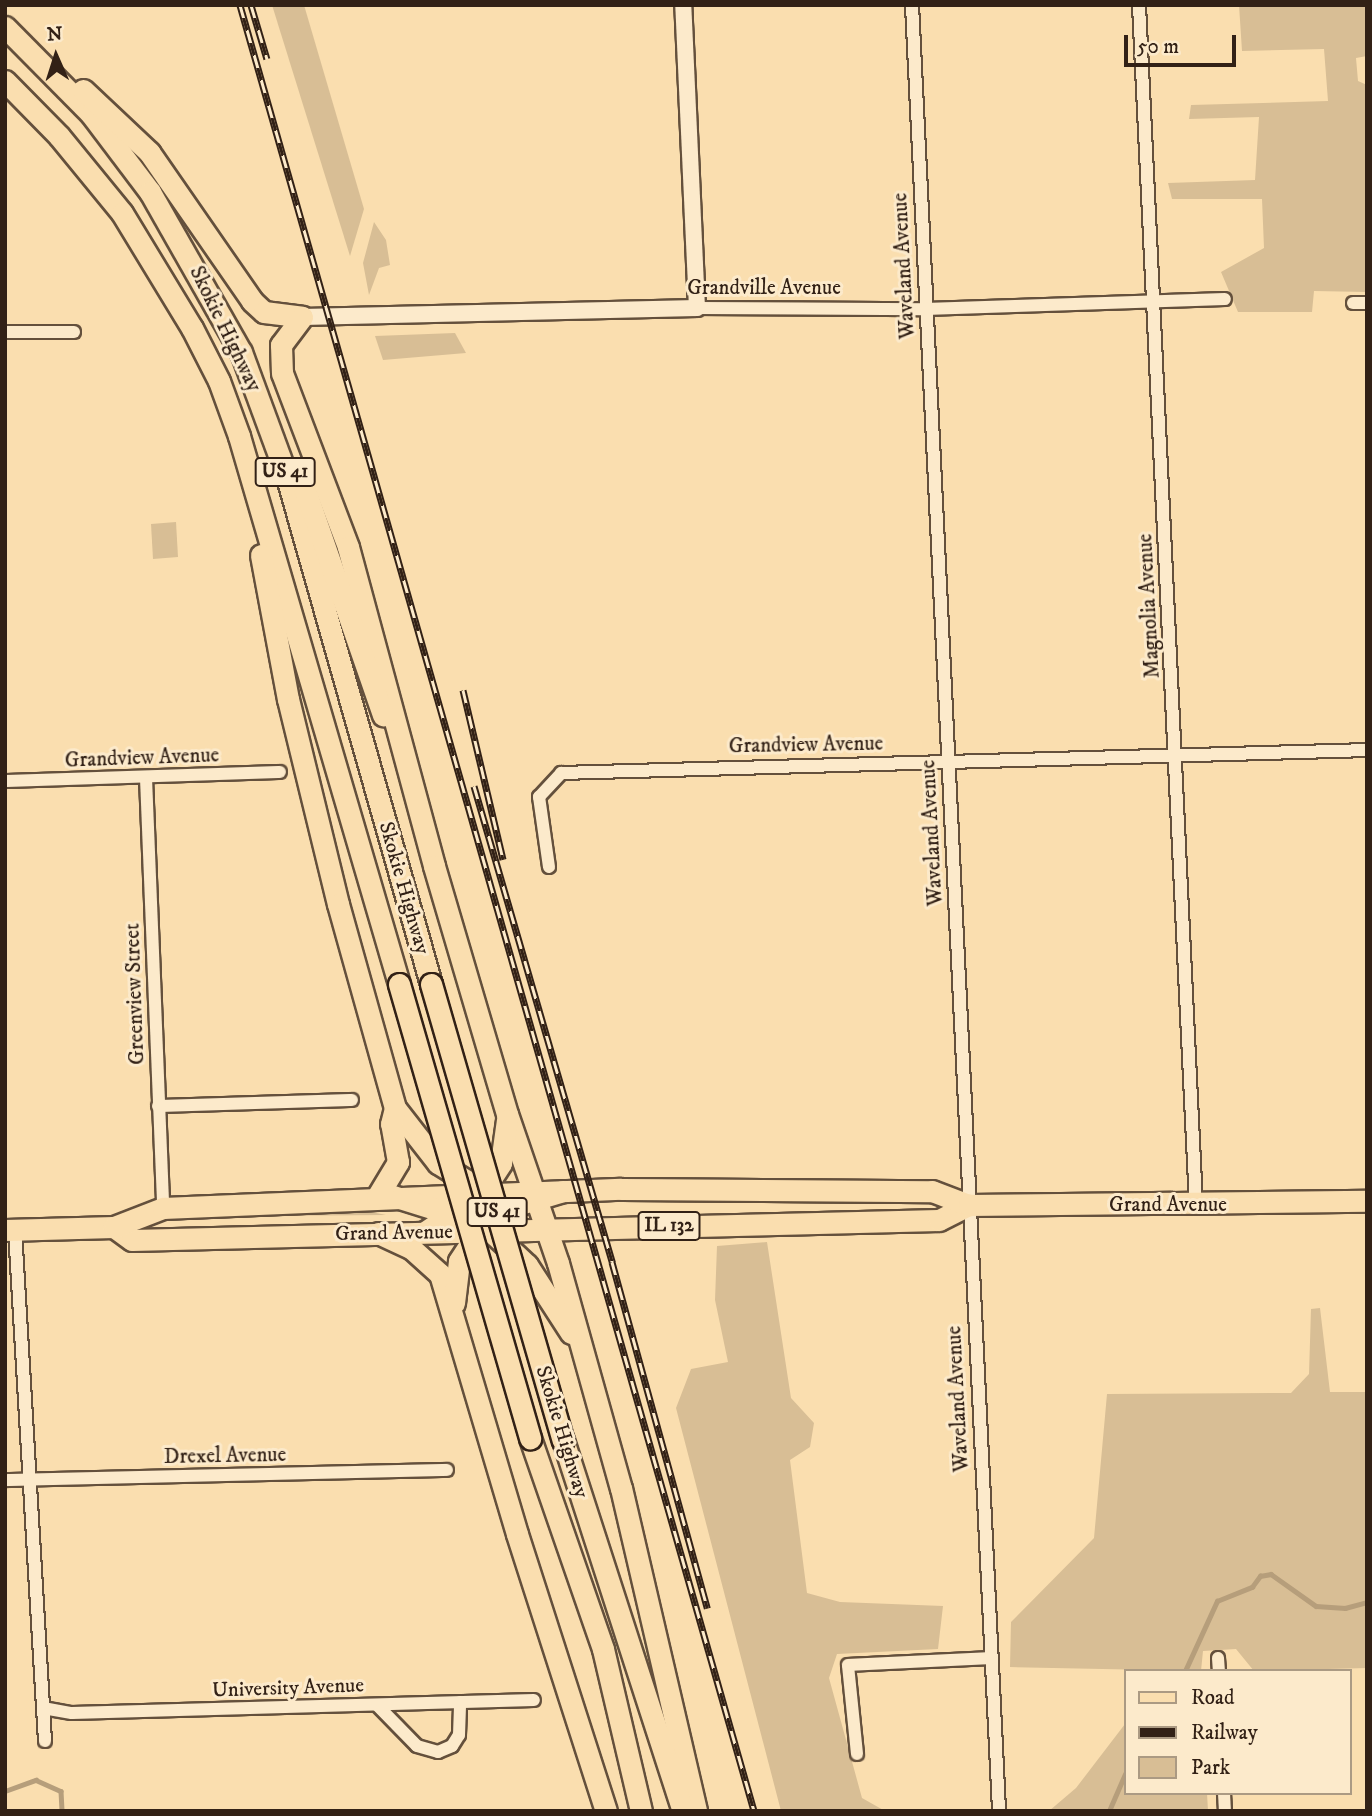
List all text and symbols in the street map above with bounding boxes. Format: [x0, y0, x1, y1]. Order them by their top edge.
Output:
north arrow [21, 21, 91, 91]
scale bar [1127, 21, 1239, 65]
text: N [46, 23, 63, 46]
text: 50 m [1137, 34, 1179, 60]
street label: Waveland Avenue [888, 192, 920, 340]
street label: Skokie Highway [184, 262, 266, 396]
street label: Grandville Avenue [687, 275, 841, 301]
road number: US 41 [254, 457, 316, 488]
street label: Magnolia Avenue [1133, 533, 1165, 679]
street label: Grandview Avenue [729, 731, 883, 759]
street label: Grandview Avenue [64, 743, 220, 773]
street label: Waveland Avenue [916, 759, 948, 907]
street label: Skokie Highway [373, 819, 435, 957]
street label: Greenview Street [120, 923, 150, 1065]
street label: Grand Avenue [1109, 1192, 1227, 1218]
road number: US 41 [466, 1196, 528, 1228]
road number: IL 132 [638, 1210, 700, 1242]
street label: Grand Avenue [335, 1219, 453, 1247]
street label: Waveland Avenue [942, 1325, 974, 1473]
street label: Skokie Highway [530, 1363, 594, 1501]
street label: Drexel Avenue [164, 1442, 286, 1470]
legend [1124, 1669, 1351, 1795]
street label: University Avenue [212, 1673, 364, 1703]
text: Road [1191, 1685, 1235, 1711]
text: Railway [1191, 1720, 1258, 1746]
text: Park [1191, 1755, 1230, 1781]

